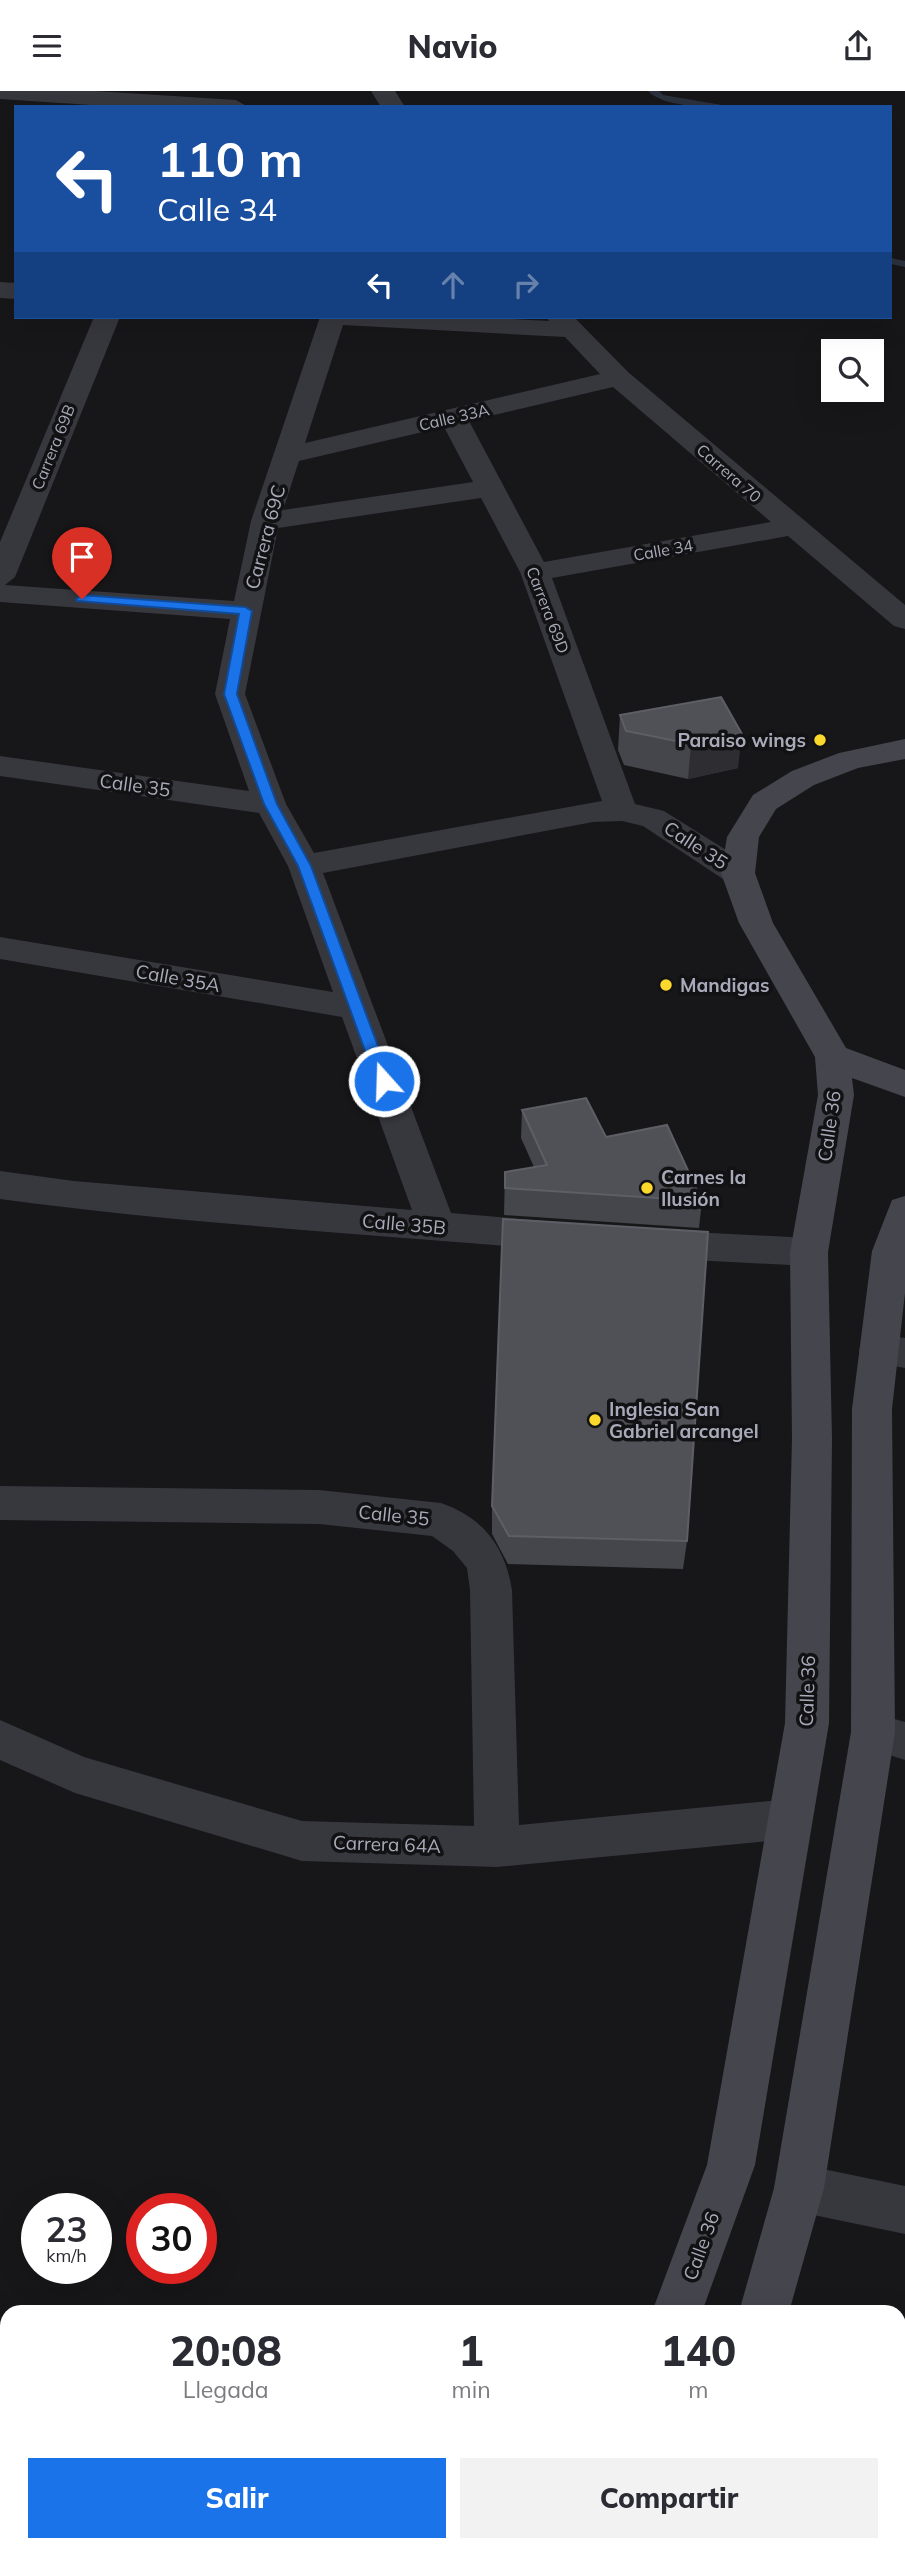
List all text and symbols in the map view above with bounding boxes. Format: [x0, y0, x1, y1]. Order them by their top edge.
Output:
text: Navio [407, 26, 498, 66]
icon: menu [28, 27, 66, 65]
icon: share [839, 27, 877, 65]
text: 110 m [157, 128, 303, 189]
icon: left [42, 133, 133, 224]
text: Calle 34 [157, 189, 277, 229]
icon: left [361, 266, 399, 304]
icon: ahead [434, 266, 472, 304]
icon: right [507, 266, 545, 304]
map controls [821, 339, 884, 402]
button: search [821, 339, 884, 402]
street label: Calle 33A [417, 399, 491, 435]
street label: Carrera 69B [27, 401, 79, 493]
street label: Carrera 70 [693, 439, 765, 507]
street label: Carrera 69C [240, 482, 290, 592]
pin [52, 527, 112, 599]
street label: Calle 34 [632, 535, 695, 565]
icon: arrive [63, 538, 101, 576]
street label: Carrera 69D [522, 564, 574, 656]
place label: Paraiso wings [677, 728, 806, 752]
marker: Paraiso wings [812, 732, 828, 748]
street label: Calle 35 [98, 768, 172, 802]
street label: Calle 35 [660, 816, 732, 874]
street label: Calle 35A [134, 959, 222, 997]
place label: Mandigas [680, 973, 770, 997]
marker: Mandigas [658, 977, 674, 993]
position arrow [347, 1044, 421, 1118]
street label: Calle 36 [812, 1089, 846, 1163]
place label: Carnes la Ilusión [661, 1165, 746, 1211]
marker: Carnes la Ilusión [639, 1180, 655, 1196]
street label: Calle 35B [361, 1208, 447, 1240]
place label: Inglesia San Gabriel arcangel [609, 1397, 759, 1443]
marker: Inglesia San Gabriel arcangel [587, 1412, 603, 1428]
street label: Calle 35 [357, 1499, 431, 1531]
street label: Calle 36 [794, 1655, 820, 1727]
street label: Carrera 64A [333, 1830, 441, 1858]
speed limit sign: 30 [126, 2193, 217, 2284]
text: 23 [45, 2207, 88, 2251]
street label: Calle 36 [678, 2208, 724, 2284]
text: km/h [46, 2244, 87, 2267]
text: 20:08 [170, 2324, 282, 2377]
text: 1 [458, 2324, 484, 2377]
text: 140 [661, 2324, 736, 2377]
text: Llegada [183, 2375, 269, 2404]
text: min [451, 2375, 491, 2404]
text: m [688, 2375, 708, 2404]
button: Salir [28, 2458, 446, 2538]
button: Compartir [460, 2458, 878, 2538]

